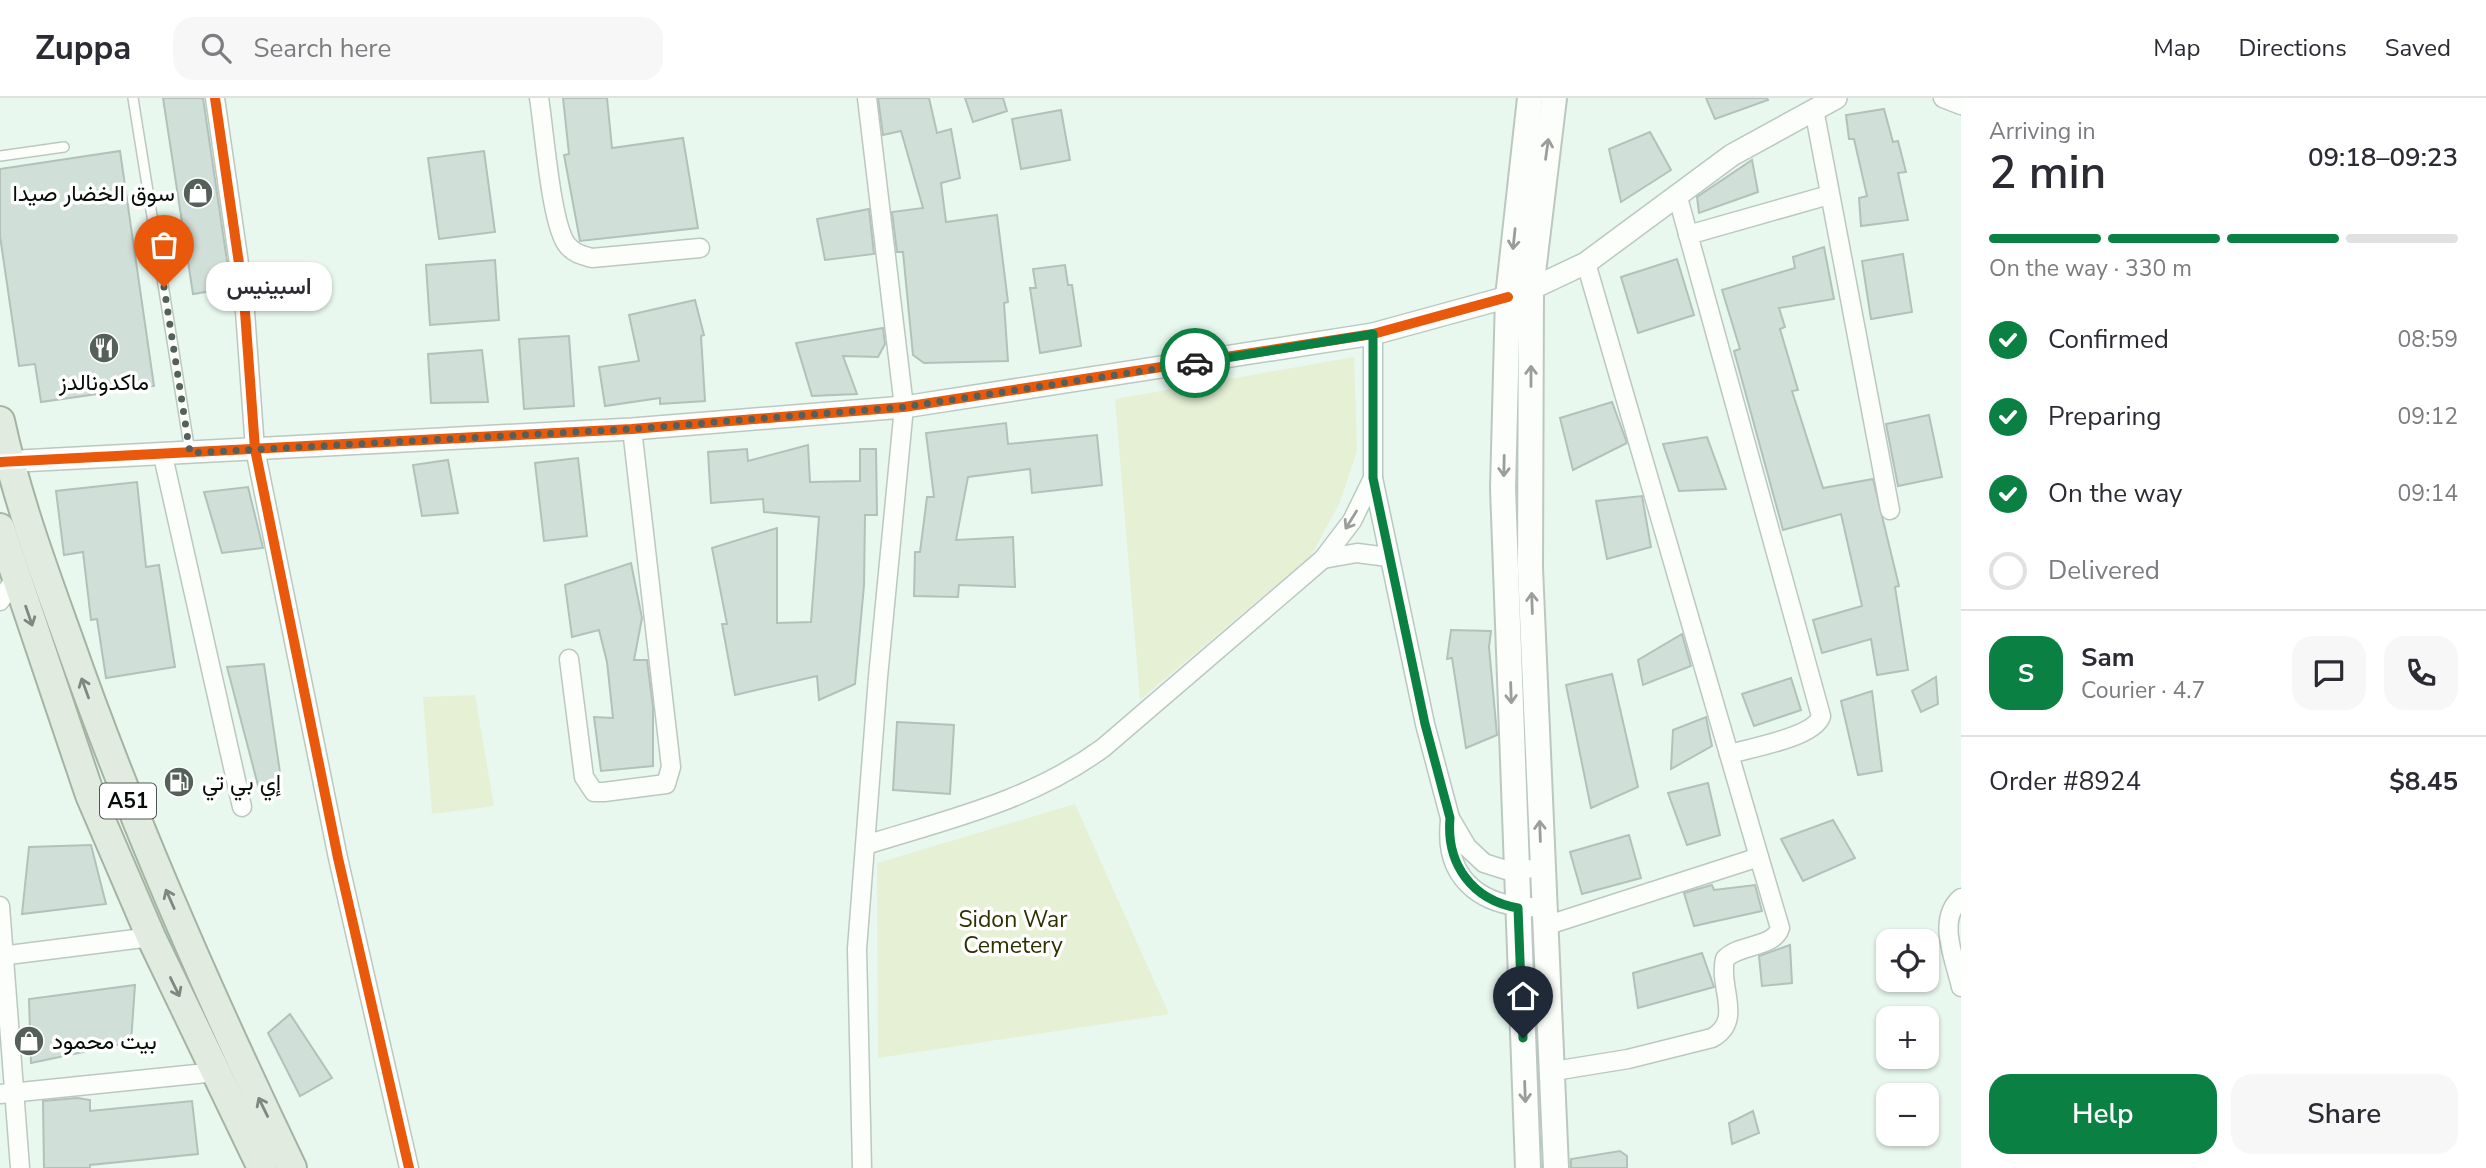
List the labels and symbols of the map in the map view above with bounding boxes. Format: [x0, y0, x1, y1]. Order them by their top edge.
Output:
one-way arrow [1541, 138, 1554, 161]
shop icon: سوق الخضار صيدا [181, 176, 215, 210]
place label: سوق الخضار صيدا [12, 178, 175, 209]
pin [134, 215, 194, 287]
one-way arrow [1508, 227, 1521, 250]
callout: اسبينيس [206, 262, 332, 312]
courier [1160, 328, 1230, 398]
restaurant icon: ماكدونالدز [87, 331, 121, 365]
one-way arrow [1524, 365, 1538, 388]
place label: ماكدونالدز [58, 367, 149, 398]
one-way arrow [1497, 454, 1510, 477]
one-way arrow [1344, 510, 1358, 530]
one-way arrow [1525, 592, 1538, 615]
one-way arrow [24, 604, 36, 626]
one-way arrow [78, 677, 90, 699]
one-way arrow [1505, 682, 1518, 705]
fuel station icon: إي بي تي [162, 765, 196, 799]
place label: إي بي تي [202, 767, 281, 801]
road number: A51 [100, 784, 156, 818]
one-way arrow [1534, 819, 1547, 842]
one-way arrow [163, 888, 176, 910]
park label: Sidon War Cemetery [958, 904, 1068, 961]
pin [1493, 966, 1553, 1038]
one-way arrow [168, 976, 182, 997]
shop icon: بيت محمود [12, 1024, 46, 1058]
place label: بيت محمود [52, 1026, 157, 1057]
one-way arrow [1519, 1080, 1532, 1103]
one-way arrow [255, 1096, 268, 1117]

